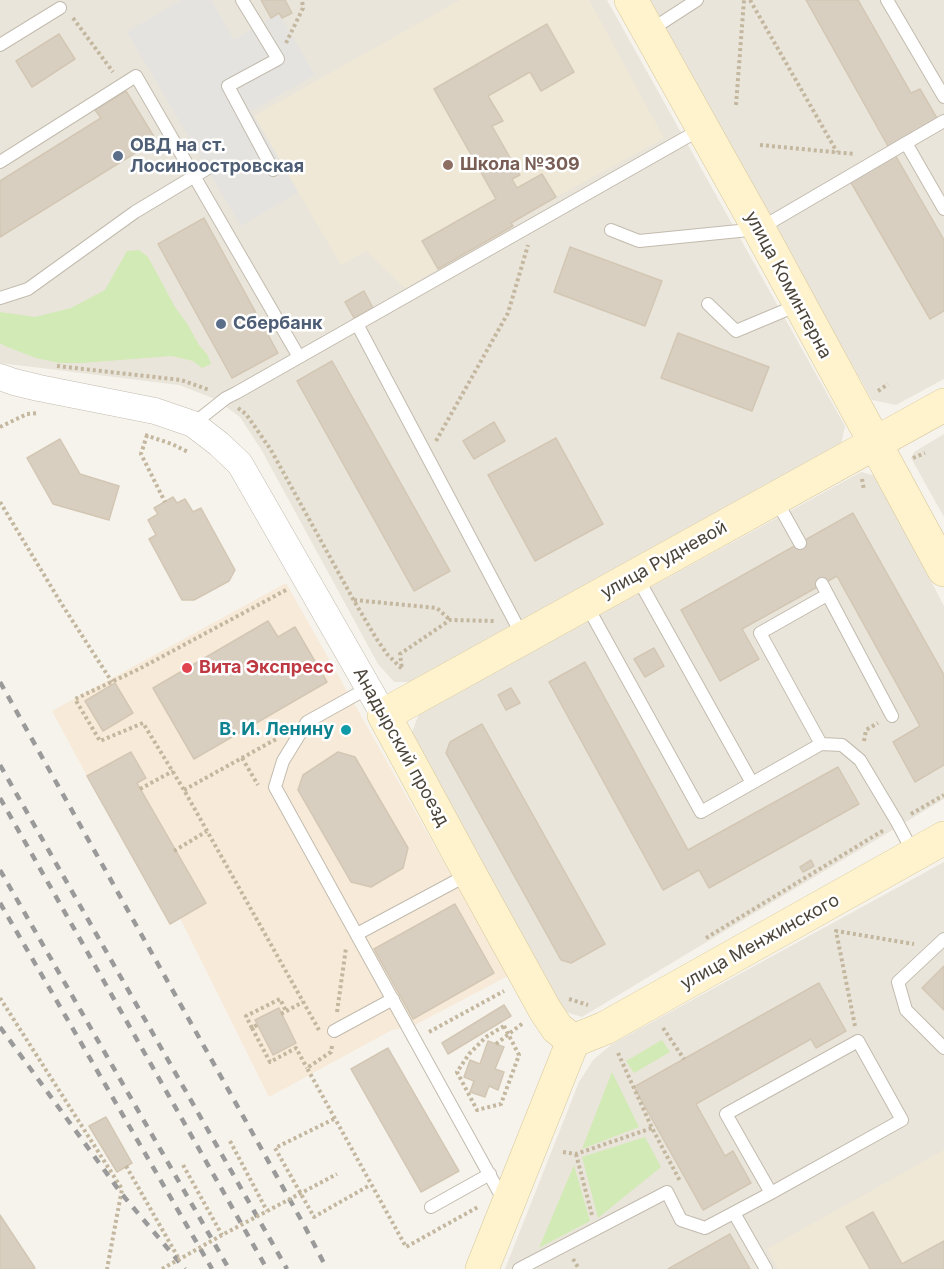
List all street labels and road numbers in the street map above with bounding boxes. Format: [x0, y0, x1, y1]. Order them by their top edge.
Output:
street label: улица Коминтерна [740, 208, 836, 362]
street label: улица Рудневой [597, 516, 731, 604]
street label: Анадырский проезд [348, 664, 454, 830]
street label: улица Менжинского [677, 889, 843, 995]

